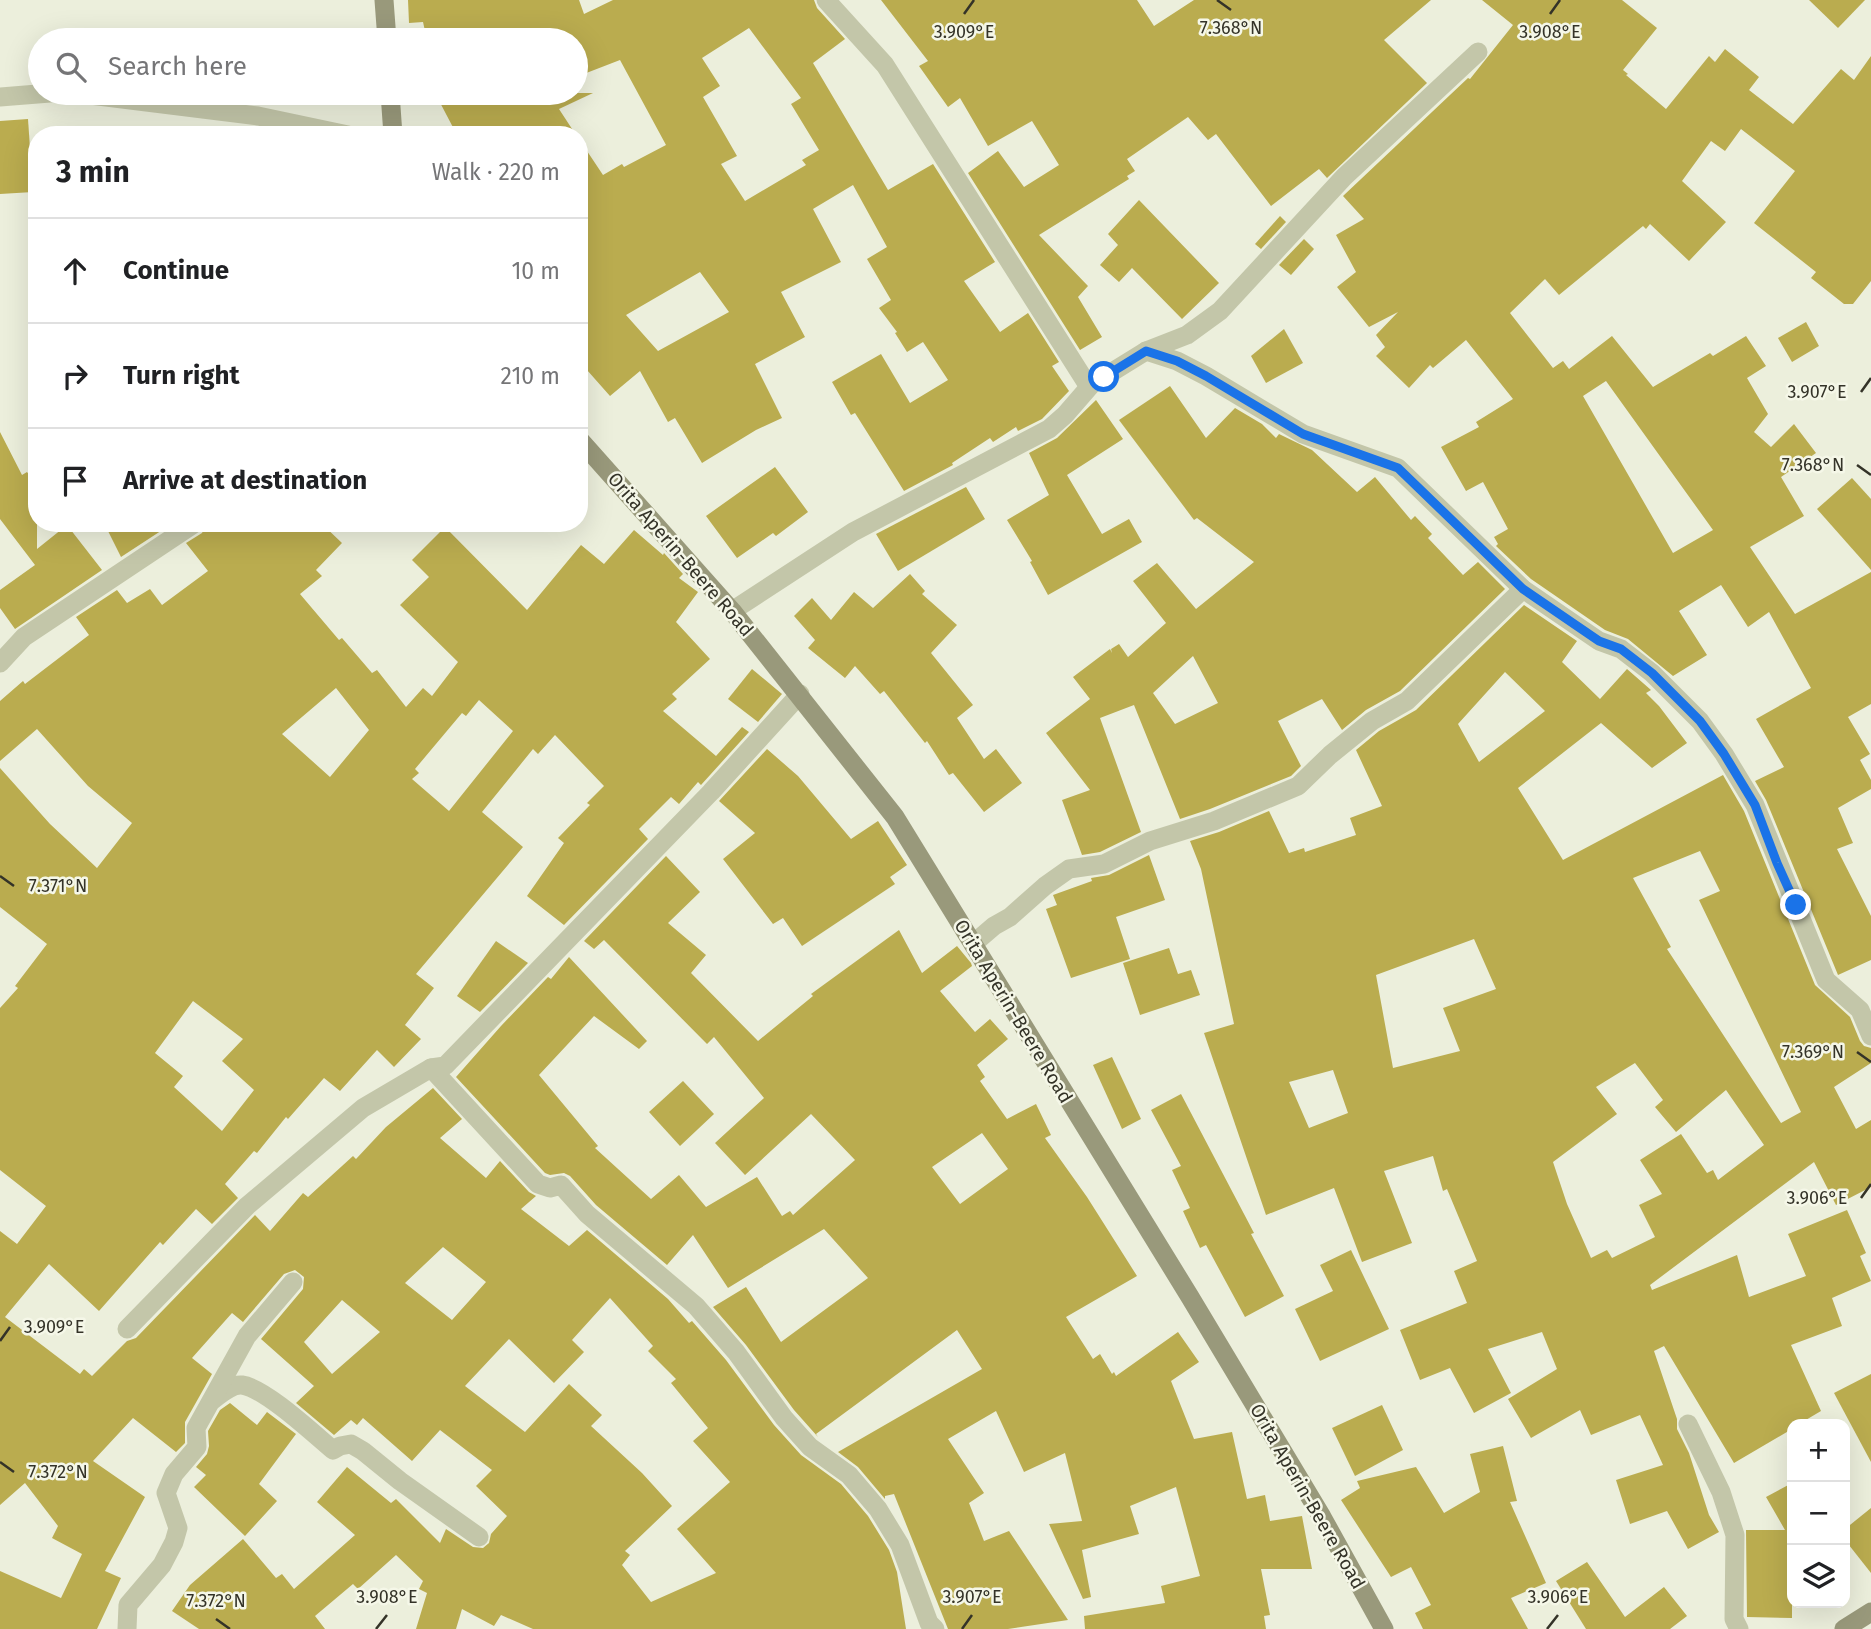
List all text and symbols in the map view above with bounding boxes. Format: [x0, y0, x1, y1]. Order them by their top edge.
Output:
text: 7.368°N [1200, 17, 1262, 39]
text: 3.909°E [934, 21, 994, 43]
text: 3.908°E [1519, 21, 1581, 43]
search box [28, 28, 588, 105]
icon: search [52, 48, 90, 86]
text: Search here [108, 51, 247, 82]
text: 3 min [56, 154, 130, 190]
text: Walk · 220 m [432, 158, 560, 186]
icon: ahead [56, 252, 94, 290]
text: Continue [123, 255, 229, 286]
text: 10 m [511, 257, 560, 285]
icon: right [56, 357, 94, 395]
text: Turn right [123, 360, 240, 391]
route start [1088, 361, 1119, 392]
text: 210 m [501, 362, 560, 390]
text: 3.907°E [1787, 381, 1847, 403]
text: 7.368°N [1782, 454, 1844, 476]
icon: arrive [56, 462, 94, 500]
text: Arrive at destination [123, 465, 367, 496]
street label: Orita Aperin-Beere Road [603, 467, 758, 641]
text: 7.371°N [29, 875, 87, 897]
route end [1780, 889, 1811, 920]
street label: Orita Aperin-Beere Road [950, 915, 1078, 1107]
text: 7.369°N [1782, 1041, 1844, 1063]
text: 3.906°E [1787, 1187, 1847, 1209]
text: 3.909°E [24, 1316, 84, 1338]
street label: Orita Aperin-Beere Road [1245, 1399, 1370, 1593]
map controls [1787, 1419, 1850, 1608]
button: + [1787, 1419, 1850, 1482]
text: 7.372°N [28, 1461, 88, 1483]
button: − [1787, 1482, 1850, 1545]
button: layers [1787, 1545, 1850, 1608]
text: 3.908°E [356, 1586, 418, 1608]
text: 3.907°E [942, 1586, 1002, 1608]
text: 3.906°E [1528, 1586, 1588, 1608]
text: 7.372°N [186, 1590, 246, 1612]

